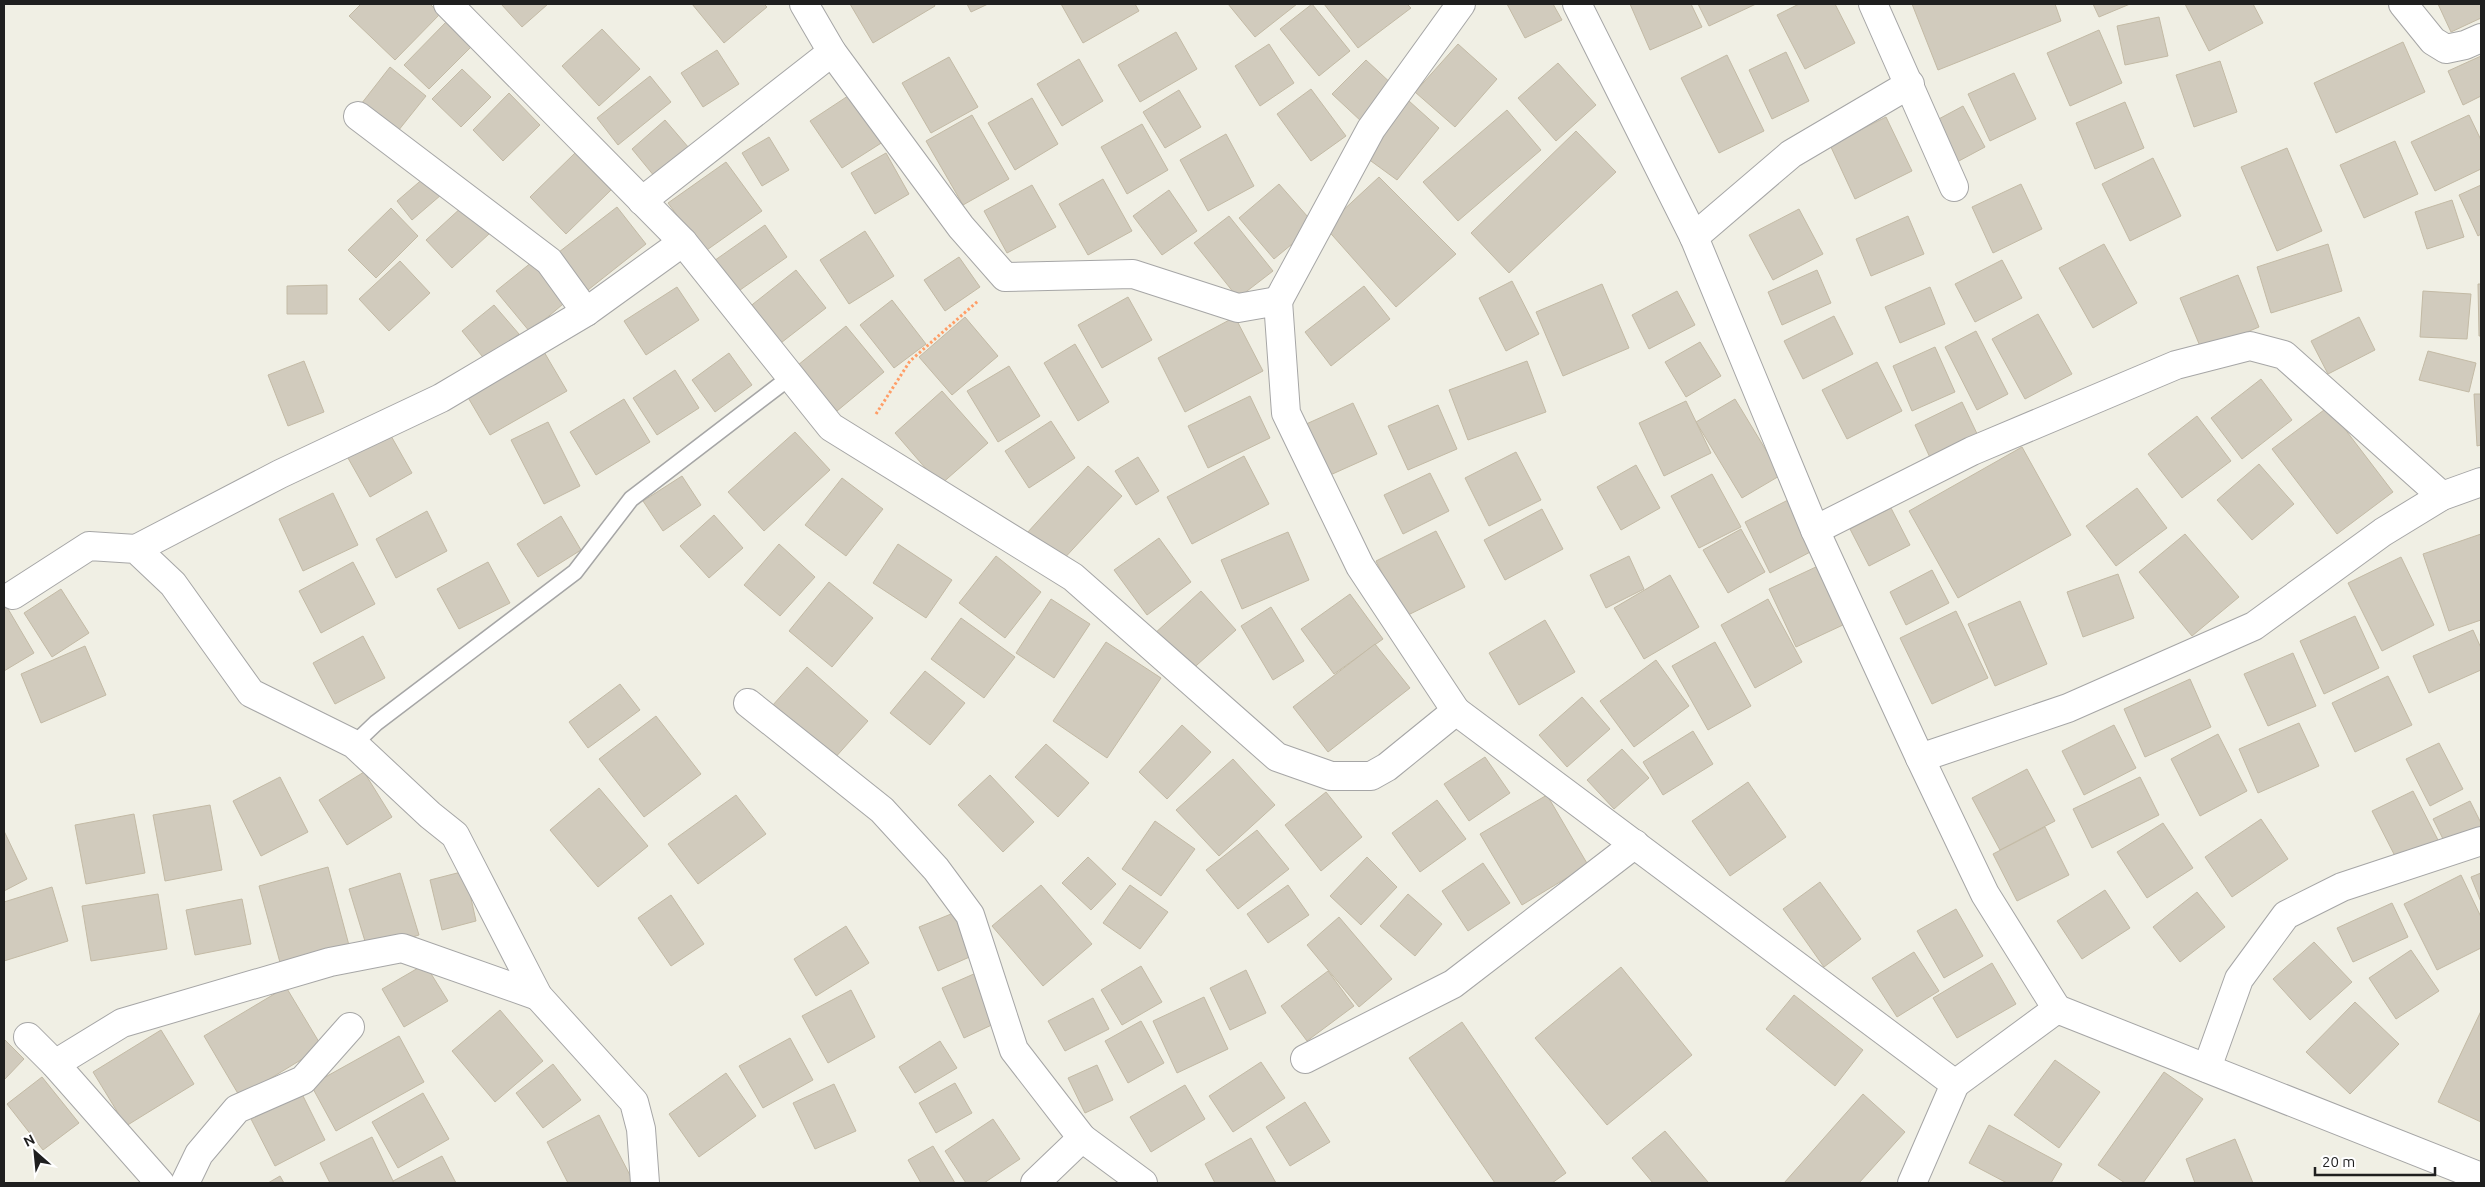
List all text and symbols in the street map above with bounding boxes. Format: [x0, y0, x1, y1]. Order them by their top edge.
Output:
north arrow [10, 1127, 60, 1177]
text: N [21, 1131, 37, 1150]
scale bar [2315, 1144, 2435, 1176]
text: 20 m [2322, 1153, 2355, 1170]

